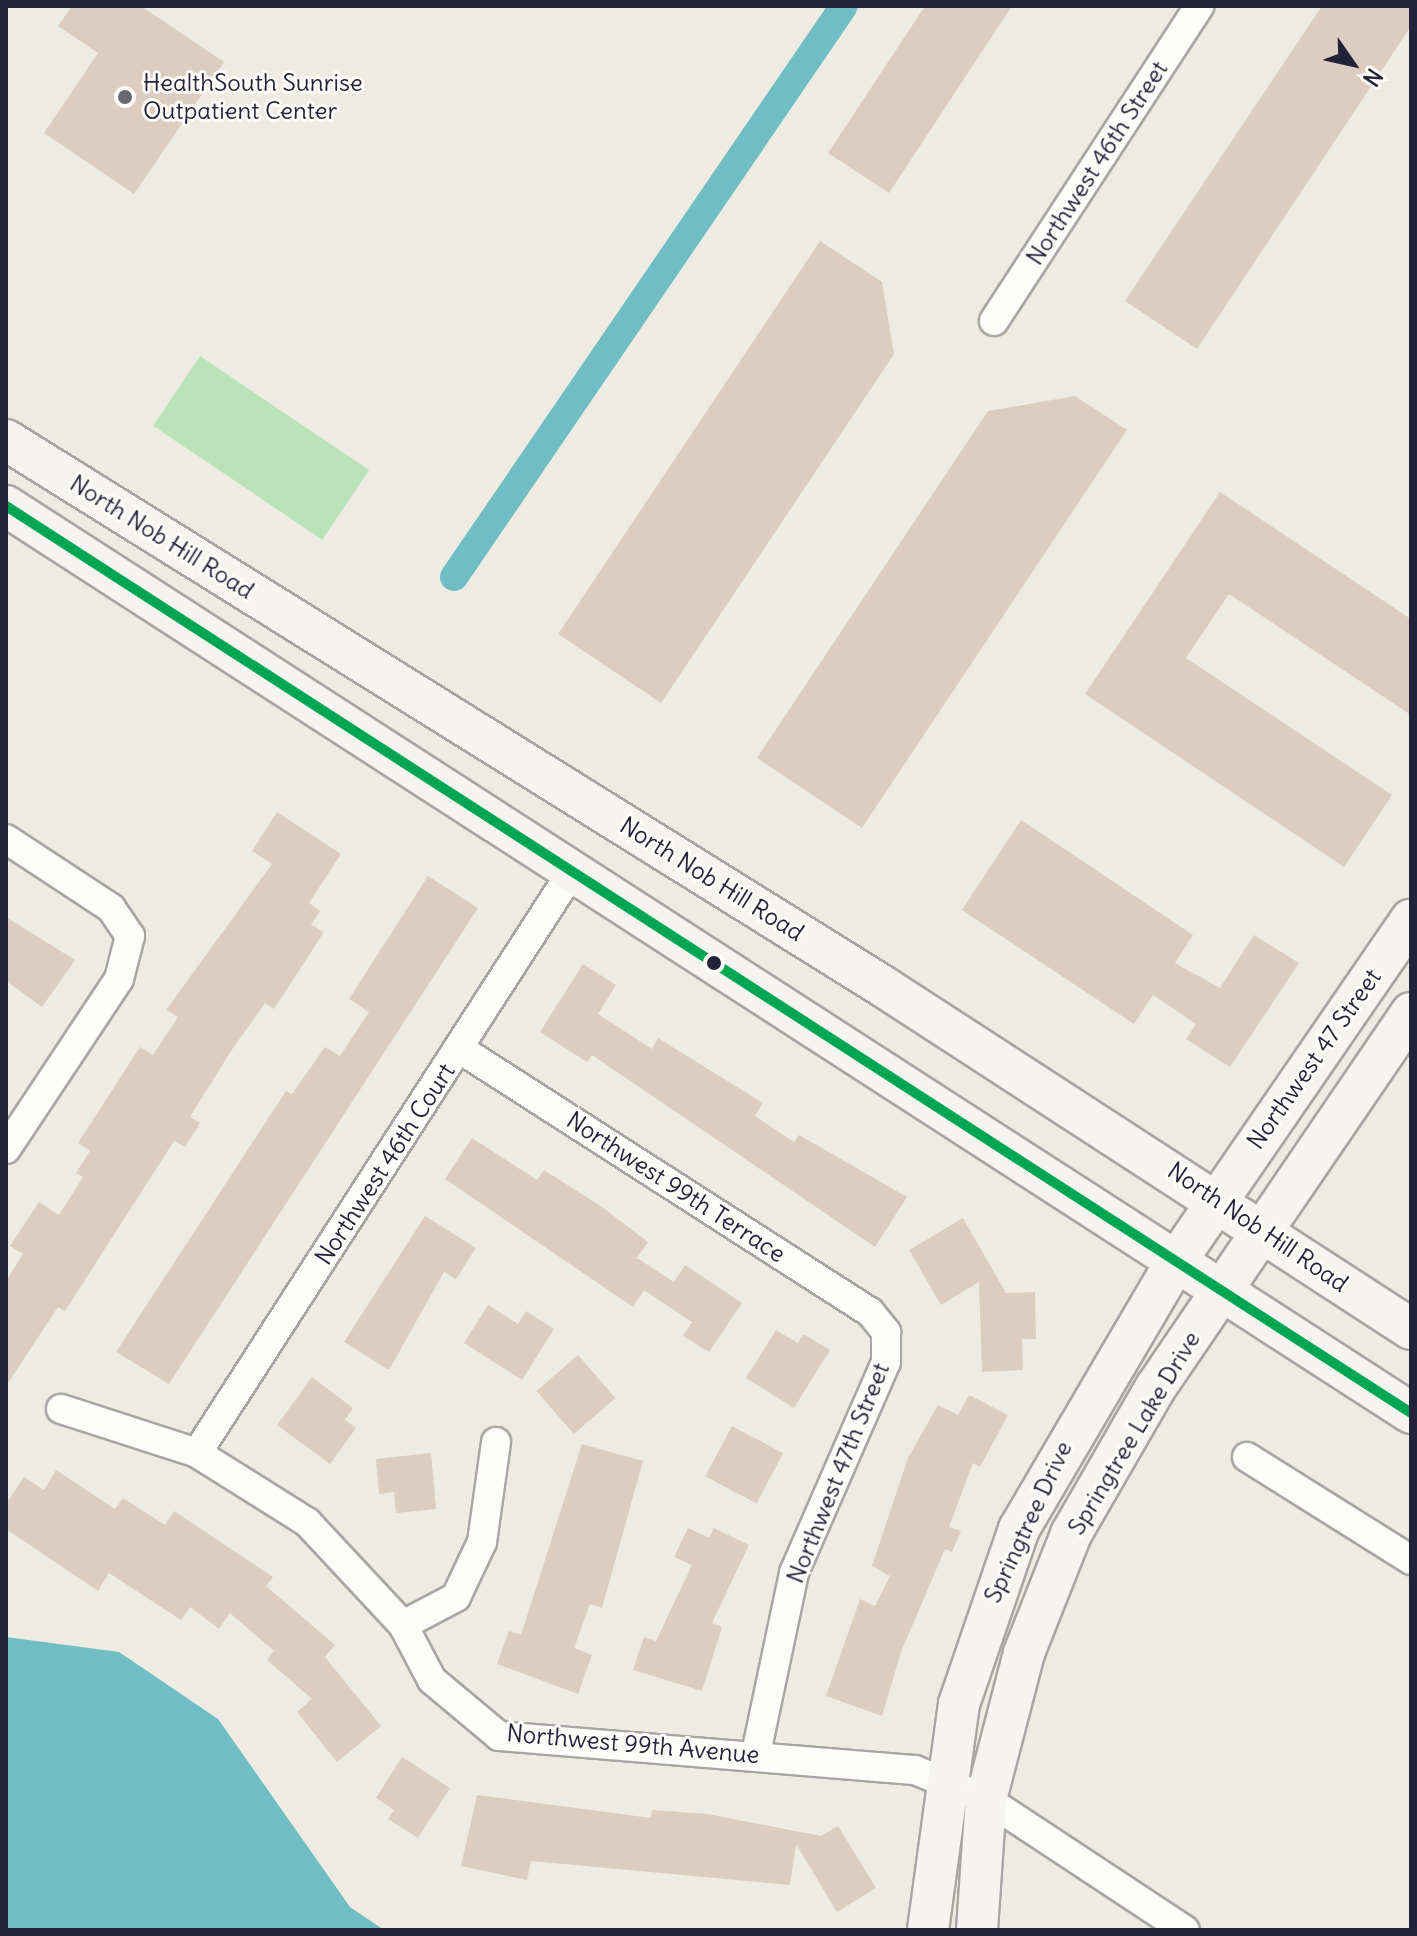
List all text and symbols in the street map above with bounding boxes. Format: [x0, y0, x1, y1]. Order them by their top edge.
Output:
north arrow [1313, 24, 1393, 104]
street label: Northwest 46th Street [1020, 56, 1174, 270]
text: N [1357, 63, 1389, 92]
place label: HealthSouth Sunrise Outpatient Center [143, 69, 363, 125]
marker: HealthSouth Sunrise Outpatient Center [114, 86, 136, 108]
street label: North Nob Hill Road [65, 469, 259, 605]
street label: North Nob Hill Road [615, 811, 809, 947]
unlabelled marker [706, 955, 722, 971]
street label: Northwest 47 Street [1241, 963, 1387, 1155]
street label: Northwest 46th Court [309, 1058, 461, 1270]
street label: Northwest 99th Terrace [561, 1106, 791, 1268]
street label: North Nob Hill Road [1162, 1156, 1354, 1298]
street label: Springtree Lake Drive [1062, 1326, 1206, 1540]
street label: Northwest 47th Street [781, 1359, 895, 1587]
street label: Springtree Drive [978, 1437, 1078, 1607]
street label: Northwest 99th Avenue [505, 1719, 761, 1769]

